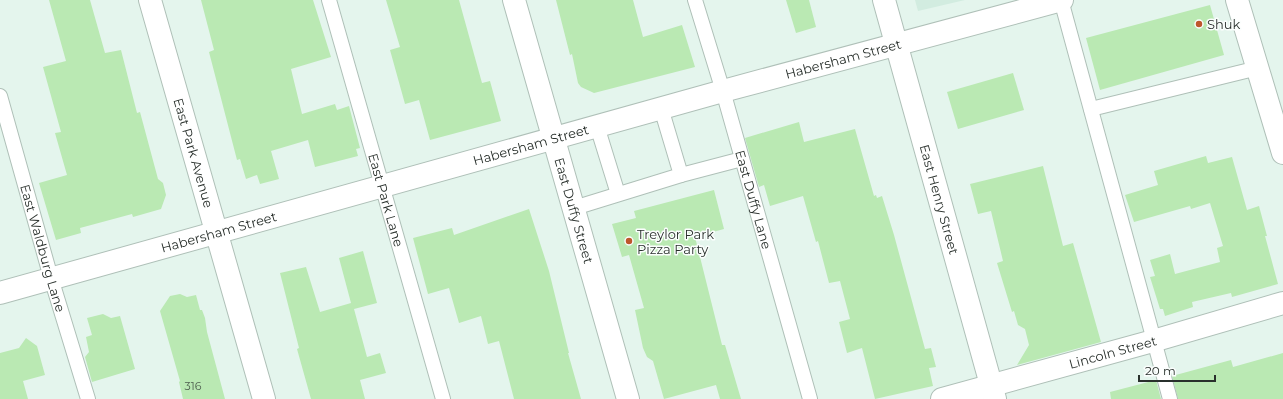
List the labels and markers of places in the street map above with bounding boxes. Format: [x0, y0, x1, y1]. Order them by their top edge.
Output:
place label: Shuk [1207, 16, 1241, 32]
marker: Shuk [1194, 19, 1204, 29]
place label: Treylor Park Pizza Party [637, 226, 714, 257]
marker: Treylor Park Pizza Party [624, 236, 634, 246]

